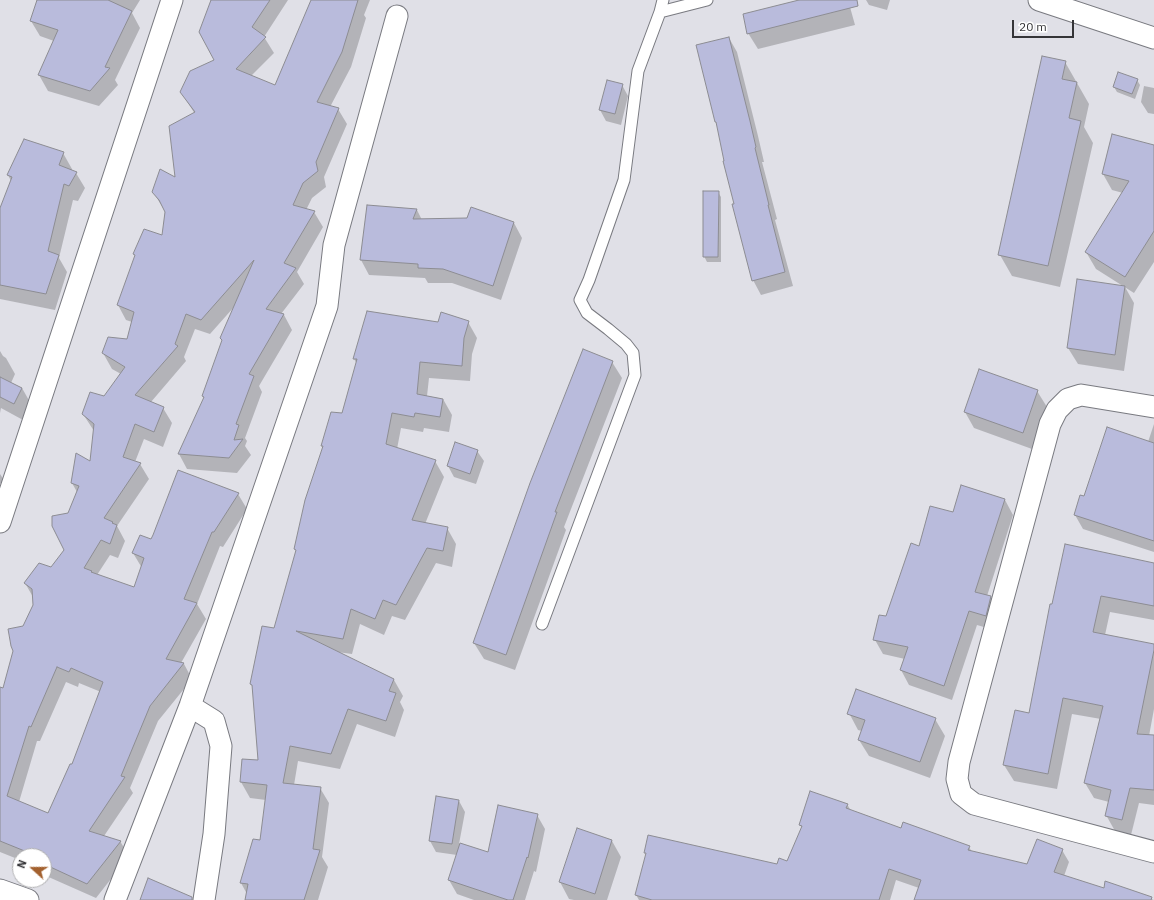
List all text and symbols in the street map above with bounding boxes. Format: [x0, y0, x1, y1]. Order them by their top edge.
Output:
scale bar [1014, 12, 1076, 38]
text: 20 m [1019, 19, 1047, 34]
north arrow [12, 848, 52, 888]
text: N [14, 858, 30, 870]

